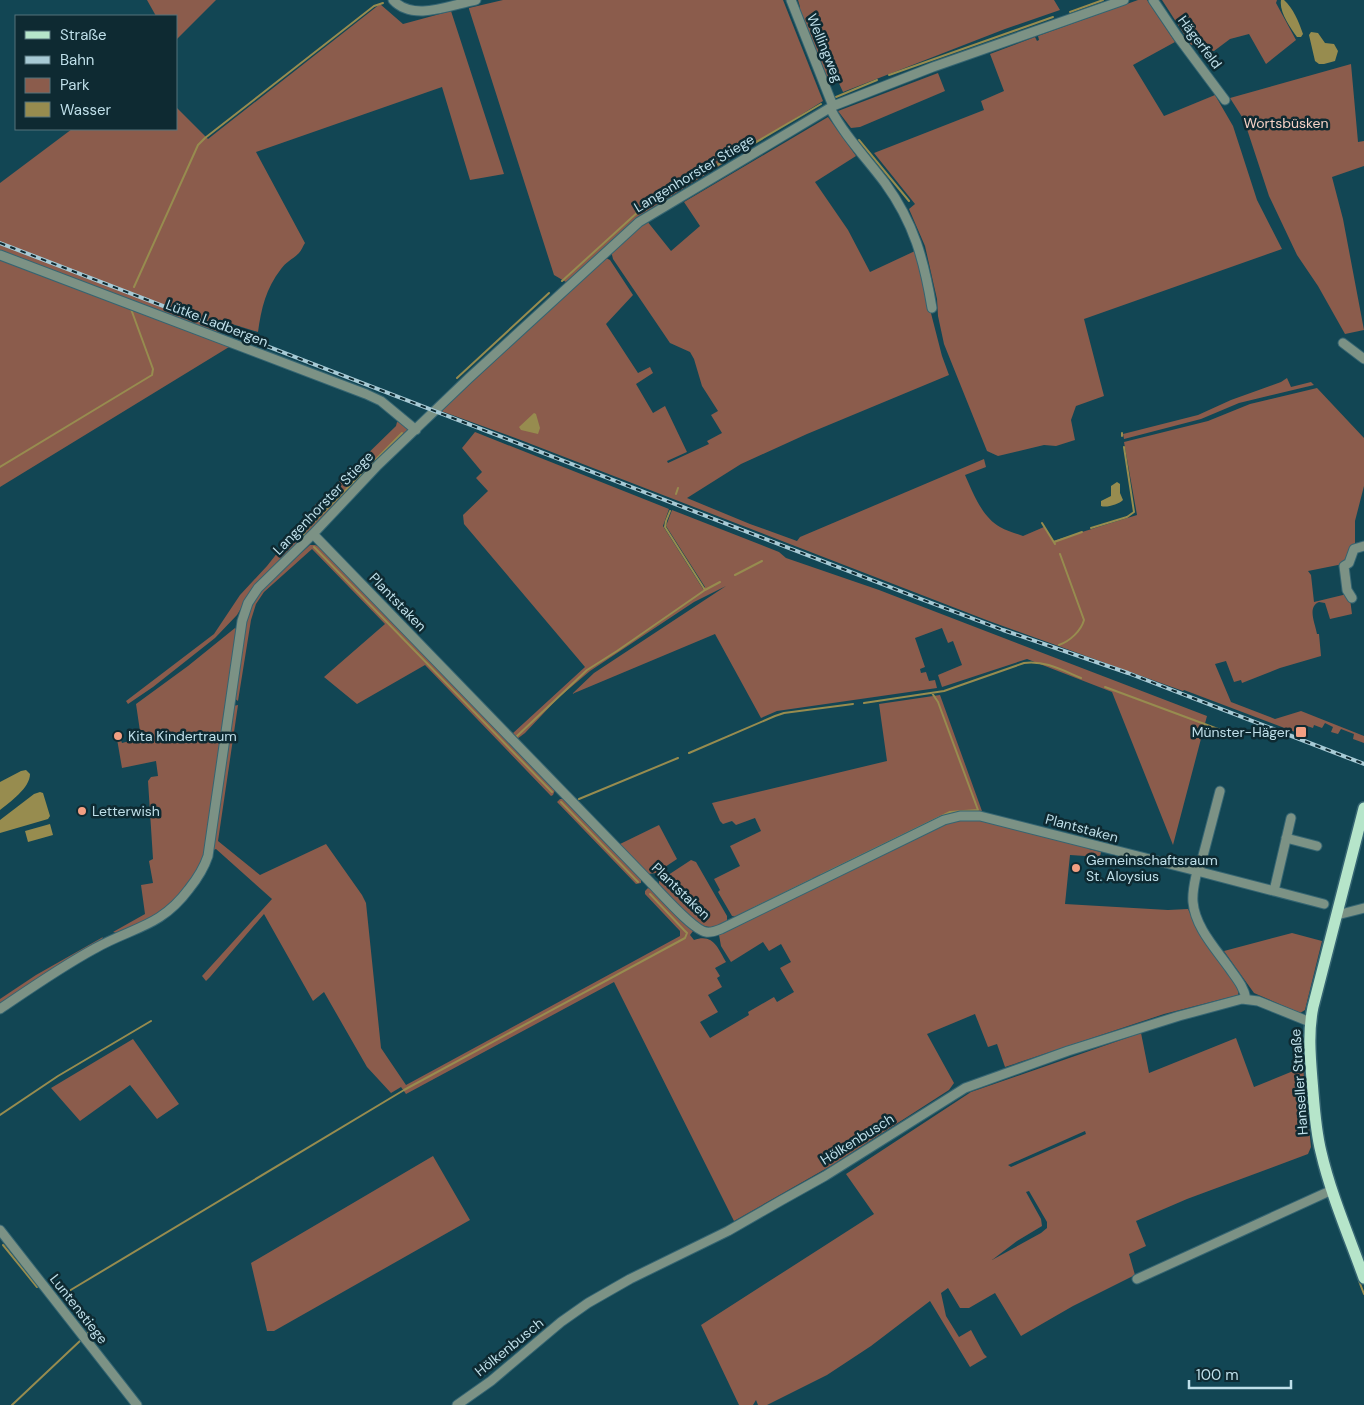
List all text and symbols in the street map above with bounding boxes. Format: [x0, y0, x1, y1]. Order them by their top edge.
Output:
street label: Wellingweg [803, 11, 847, 85]
street label: Hägerfeld [1174, 12, 1226, 72]
legend [15, 15, 178, 130]
text: Straße [60, 25, 107, 45]
text: Bahn [60, 50, 94, 70]
text: Park [60, 75, 90, 95]
text: Wasser [60, 100, 112, 120]
park label: Wortsbüsken [1243, 114, 1329, 132]
street label: Langenhorster Stiege [631, 130, 758, 216]
street label: Lütke Ladbergen [163, 295, 271, 351]
street label: Langenhorster Stiege [269, 447, 377, 559]
street label: Plantstaken [366, 569, 430, 635]
place label: Münster-Häger [1192, 723, 1290, 741]
marker: Münster-Häger [1294, 725, 1308, 739]
place label: Kita Kindertraum [128, 727, 237, 745]
marker: Kita Kindertraum [112, 730, 124, 742]
place label: Letterwish [92, 802, 160, 820]
marker: Letterwish [76, 805, 88, 817]
street label: Plantstaken [1044, 810, 1120, 846]
place label: Gemeinschaftsraum St. Aloysius [1086, 851, 1218, 885]
street label: Plantstaken [648, 859, 714, 923]
marker: Gemeinschaftsraum St. Aloysius [1070, 862, 1082, 874]
street label: Hanseller Straße [1286, 1028, 1312, 1136]
street label: Hölkenbusch [817, 1109, 897, 1169]
street label: Luntenstiege [46, 1270, 112, 1348]
street label: Hölkenbusch [471, 1314, 547, 1380]
scale bar [1189, 1358, 1292, 1390]
text: 100 m [1196, 1365, 1239, 1385]

